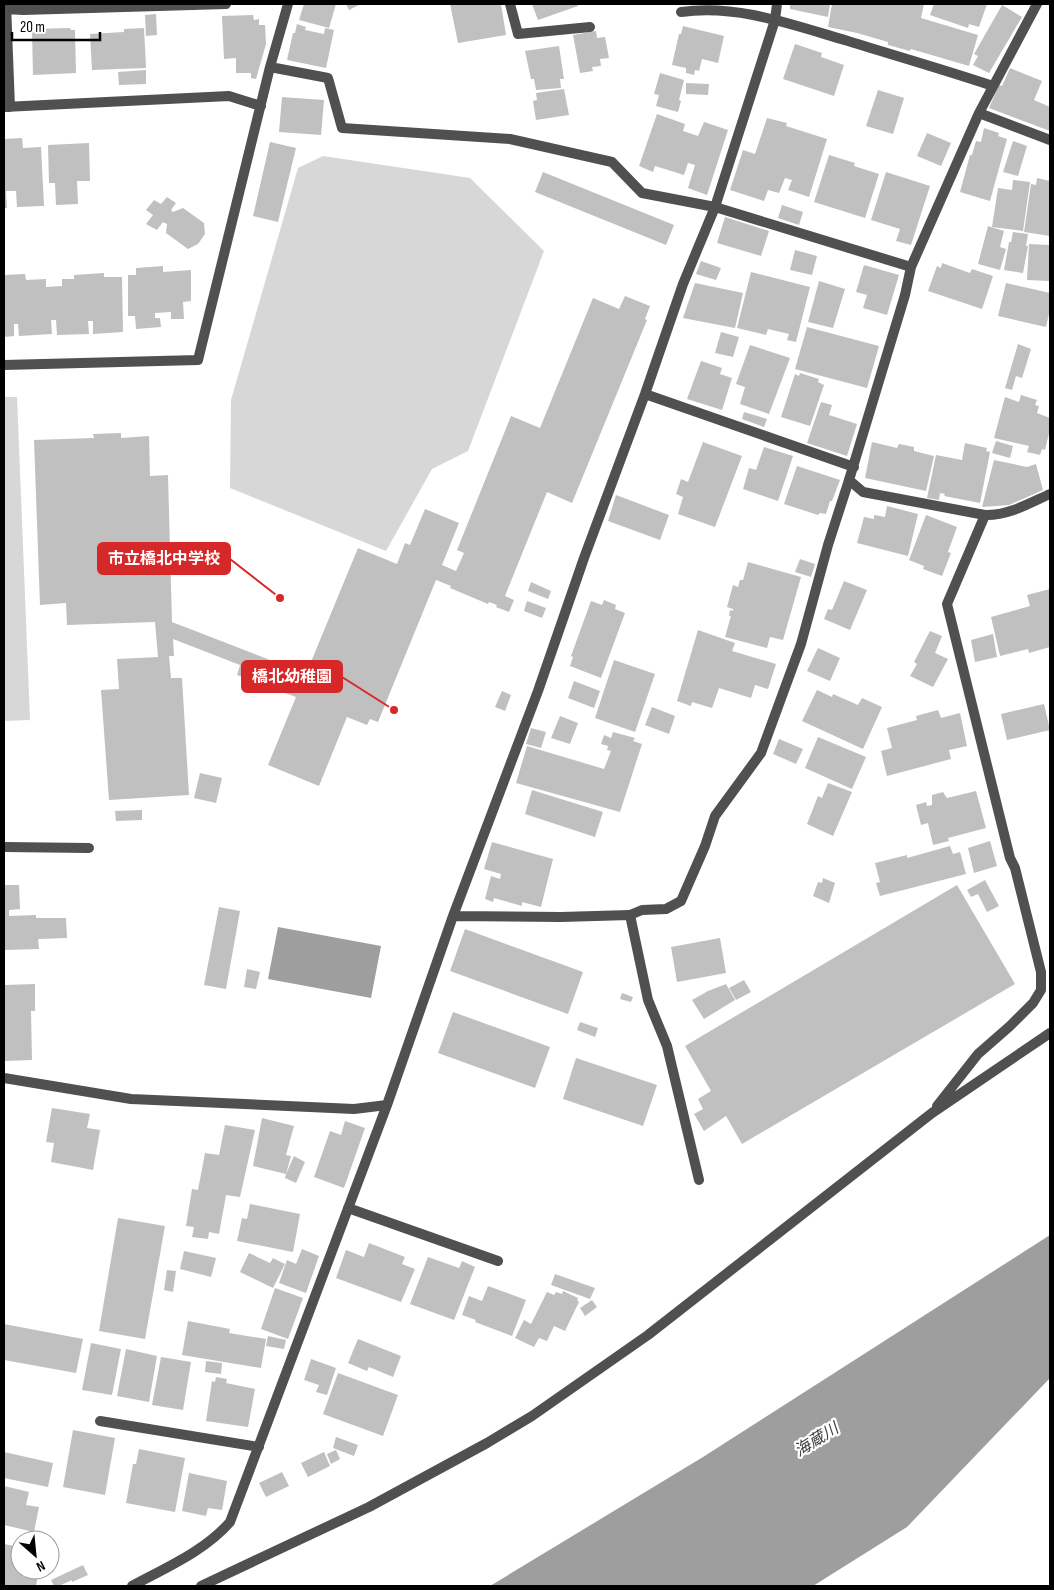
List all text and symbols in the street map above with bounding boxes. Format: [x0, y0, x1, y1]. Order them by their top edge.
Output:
scale bar [12, 10, 100, 42]
text: 20 m [20, 18, 45, 37]
callout: 市立橋北中学校 [98, 543, 230, 574]
text: 市立橋北中学校 [108, 550, 220, 569]
callout: 橋北幼稚園 [242, 661, 342, 692]
text: 橋北幼稚園 [252, 668, 332, 687]
water label: 海蔵川 [791, 1418, 844, 1461]
north arrow [10, 1530, 60, 1580]
text: N [33, 1557, 48, 1575]

